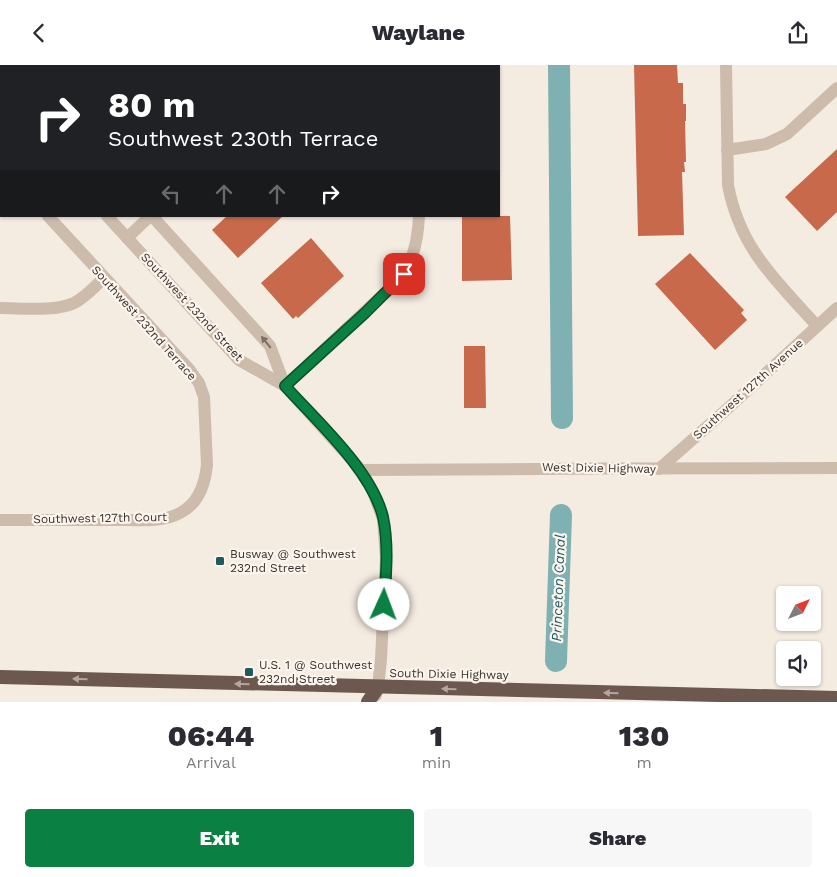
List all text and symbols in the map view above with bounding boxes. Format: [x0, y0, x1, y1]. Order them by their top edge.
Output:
icon: back [25, 19, 53, 47]
icon: share [784, 19, 812, 47]
text: Waylane [372, 20, 465, 45]
text: 80 m [108, 84, 195, 126]
icon: right [25, 85, 90, 150]
text: Southwest 230th Terrace [108, 126, 378, 151]
icon: left [157, 180, 185, 208]
icon: ahead [210, 180, 238, 208]
icon: ahead [263, 180, 291, 208]
icon: right [316, 180, 344, 208]
street label: Southwest 232nd Street [138, 250, 246, 364]
pin [383, 253, 425, 295]
icon: arrive [390, 260, 418, 288]
street label: Southwest 232nd Terrace [89, 263, 199, 383]
one-way arrow [260, 335, 271, 348]
street label: Southwest 127th Avenue [690, 336, 806, 442]
street label: West Dixie Highway [542, 460, 657, 476]
street label: Southwest 127th Court [33, 510, 167, 526]
water label: Princeton Canal [548, 534, 568, 642]
place label: Busway @ Southwest 232nd Street [230, 547, 356, 575]
marker: Busway @ Southwest 232nd Street [214, 555, 226, 567]
position arrow [357, 578, 409, 630]
north arrow [776, 586, 821, 631]
map controls [776, 586, 821, 686]
button: sound [776, 641, 821, 686]
place label: U.S. 1 @ Southwest 232nd Street [259, 658, 372, 686]
marker: U.S. 1 @ Southwest 232nd Street [243, 666, 255, 678]
street label: South Dixie Highway [389, 666, 510, 682]
one-way arrow [71, 675, 87, 683]
one-way arrow [234, 680, 250, 688]
one-way arrow [440, 684, 456, 692]
one-way arrow [603, 689, 619, 697]
text: 06:44 [167, 718, 254, 753]
text: 1 [430, 718, 443, 753]
text: 130 [619, 718, 669, 753]
text: Arrival [186, 753, 236, 772]
text: min [422, 753, 451, 772]
text: m [636, 753, 652, 772]
button: Exit [25, 809, 414, 867]
button: Share [424, 809, 812, 867]

